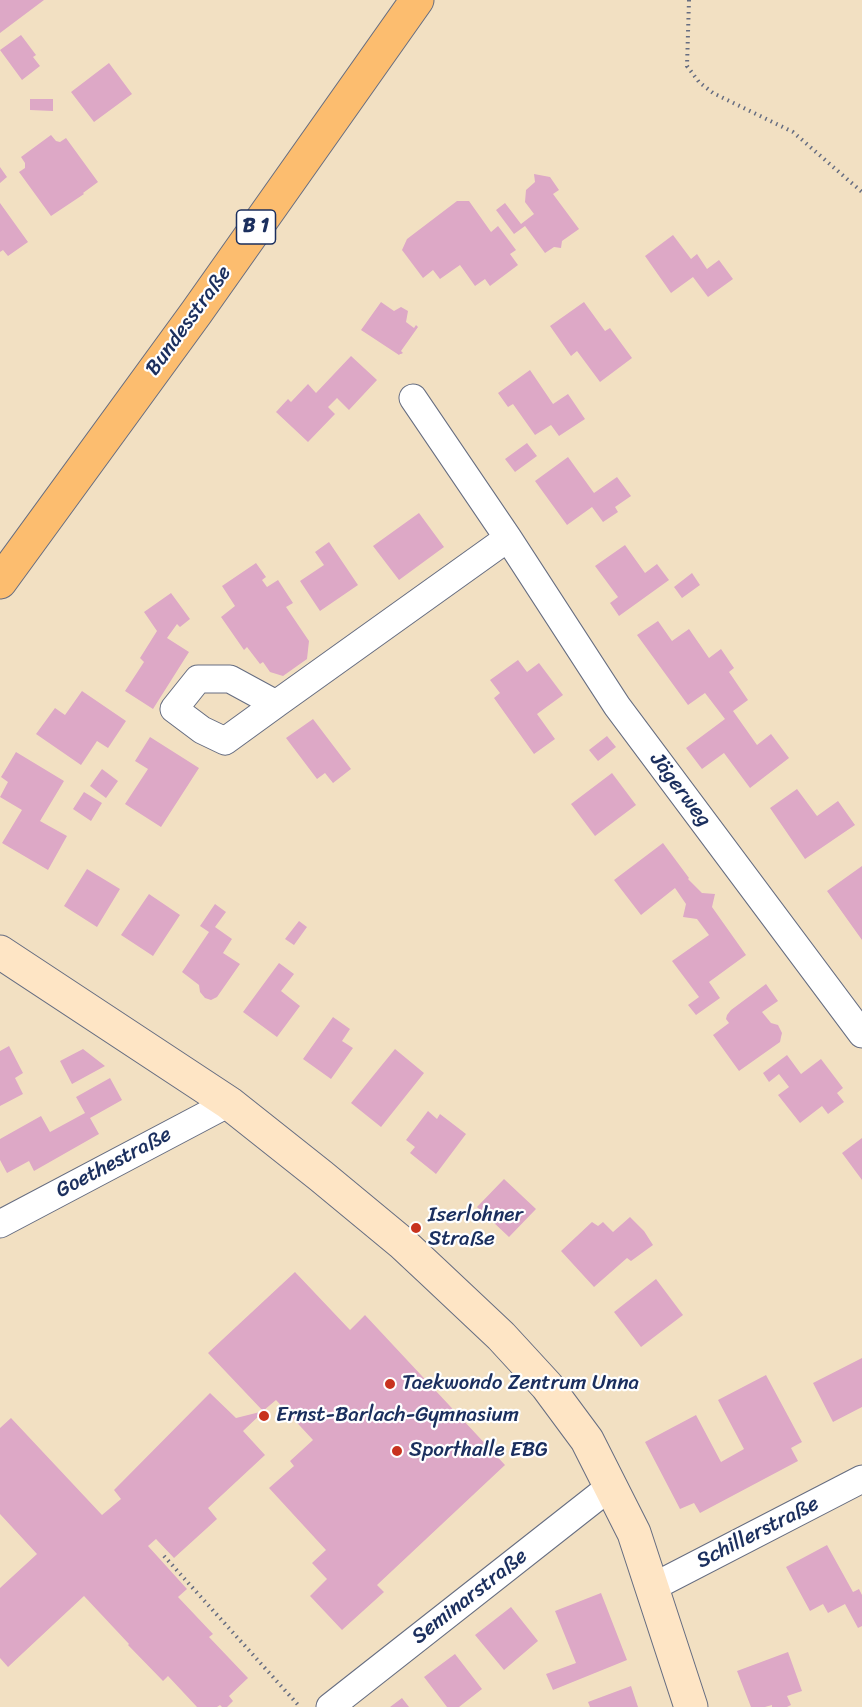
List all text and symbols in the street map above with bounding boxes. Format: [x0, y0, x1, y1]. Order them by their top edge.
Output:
road number: B 1 [236, 210, 276, 244]
street label: Bundesstraße [141, 261, 237, 381]
street label: Jägerweg [644, 748, 716, 832]
street label: Goethestraße [52, 1122, 176, 1204]
place label: Iserlohner Straße [428, 1203, 523, 1253]
marker: Iserlohner Straße [409, 1221, 423, 1235]
place label: Taekwondo Zentrum Unna [402, 1371, 639, 1397]
marker: Taekwondo Zentrum Unna [383, 1377, 397, 1391]
place label: Ernst-Barlach-Gymnasium [276, 1403, 519, 1429]
marker: Ernst-Barlach-Gymnasium [257, 1409, 271, 1423]
place label: Sporthalle EBG [409, 1438, 548, 1464]
marker: Sporthalle EBG [390, 1444, 404, 1458]
street label: Schillerstraße [693, 1491, 823, 1575]
street label: Seminarstraße [407, 1544, 533, 1650]

